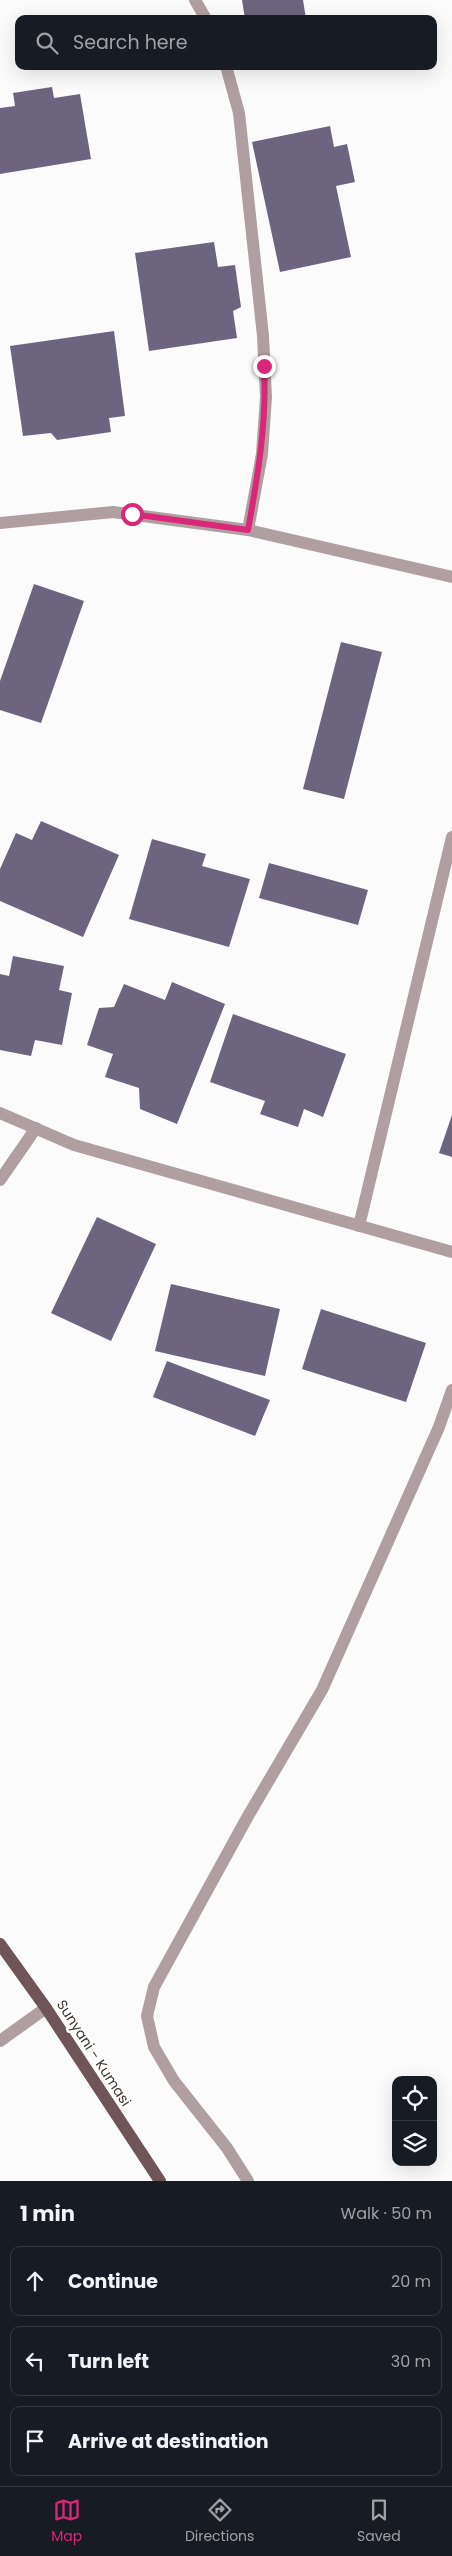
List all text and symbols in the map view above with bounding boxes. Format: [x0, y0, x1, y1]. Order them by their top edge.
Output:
search box [15, 15, 437, 70]
icon: search [33, 29, 61, 57]
text: Search here [73, 29, 187, 56]
route end [253, 355, 276, 378]
route start [121, 503, 144, 526]
street label: Sunyani - Kumasi [52, 1996, 136, 2110]
map controls [392, 2076, 437, 2166]
button: locate [392, 2076, 437, 2121]
button: layers [392, 2121, 437, 2166]
text: 1 min [20, 2199, 75, 2228]
text: Walk · 50 m [341, 2202, 432, 2225]
icon: ahead [21, 2267, 49, 2295]
text: Continue [68, 2268, 158, 2295]
text: 20 m [391, 2270, 431, 2293]
icon: left [21, 2347, 49, 2375]
text: Turn left [68, 2348, 149, 2375]
text: 30 m [391, 2350, 431, 2373]
icon: arrive [21, 2427, 49, 2455]
text: Arrive at destination [68, 2428, 269, 2455]
tab: Map [51, 2496, 82, 2547]
tab: Directions [185, 2496, 254, 2547]
tab: Saved [357, 2496, 401, 2547]

